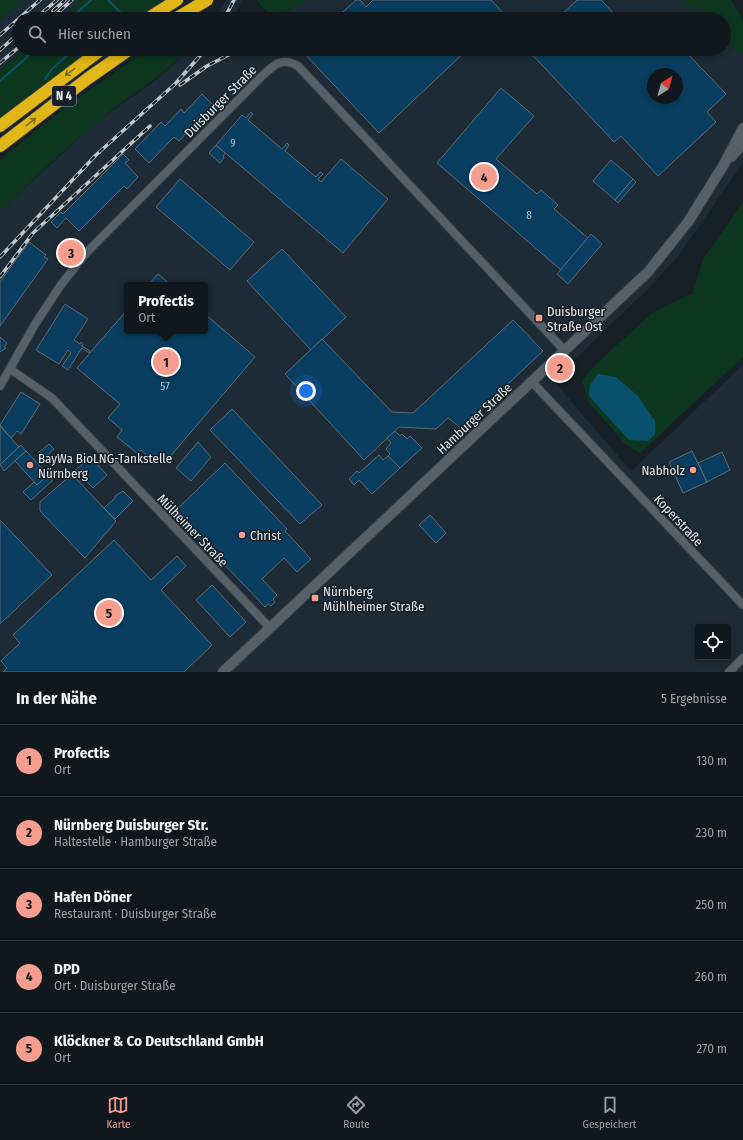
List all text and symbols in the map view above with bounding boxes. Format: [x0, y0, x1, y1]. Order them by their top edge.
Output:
search box [12, 12, 731, 56]
icon: search [26, 23, 48, 45]
text: Hier suchen [58, 25, 131, 43]
street label: Duisburger Straße [181, 62, 260, 141]
one-way arrow [65, 68, 76, 76]
north arrow [647, 68, 683, 104]
road number: N 4 [52, 86, 76, 106]
one-way arrow [25, 117, 36, 126]
house number: 9 [230, 137, 236, 150]
pin: 4 [471, 162, 497, 192]
house number: 8 [526, 209, 532, 222]
pin: 3 [58, 238, 84, 268]
popup [124, 282, 208, 334]
text: Profectis [138, 292, 194, 310]
place label: Duisburger Straße Ost [547, 304, 606, 334]
text: Ort [138, 310, 155, 325]
marker: Duisburger Straße Ost [534, 313, 544, 323]
pin: 1 [153, 347, 179, 377]
pin: 2 [547, 353, 573, 383]
house number: 57 [160, 380, 170, 393]
street label: Hamburger Straße [434, 380, 515, 457]
your location [296, 381, 316, 401]
place label: BayWa BioLNG-Tankstelle Nürnberg [38, 451, 172, 481]
marker: BayWa BioLNG-Tankstelle Nürnberg [25, 460, 35, 470]
place label: Nabholz [641, 463, 685, 478]
marker: Nabholz [688, 465, 698, 475]
street label: Mülheimer Straße [154, 491, 231, 570]
street label: Koperstraße [651, 491, 706, 549]
place label: Christ [250, 528, 282, 543]
marker: Christ [237, 530, 247, 540]
place label: Nürnberg Mühlheimer Straße [323, 584, 424, 614]
marker: Nürnberg Mühlheimer Straße [310, 593, 320, 603]
pin: 5 [96, 598, 122, 628]
map controls [695, 624, 731, 660]
button: locate [695, 624, 731, 660]
text: In der Nähe [16, 688, 97, 709]
text: 5 Ergebnisse [661, 691, 727, 706]
text: Profectis [54, 744, 110, 762]
text: 1 [26, 753, 32, 768]
text: 130 m [696, 753, 727, 768]
text: Ort [54, 762, 71, 777]
text: Nürnberg Duisburger Str. [54, 816, 208, 834]
text: 2 [26, 825, 32, 840]
text: 230 m [696, 825, 727, 840]
text: Haltestelle · Hamburger Straße [54, 834, 217, 849]
text: Hafen Döner [54, 888, 132, 906]
text: 3 [26, 897, 32, 912]
text: 250 m [695, 897, 727, 912]
text: Restaurant · Duisburger Straße [54, 906, 216, 921]
text: DPD [54, 960, 80, 978]
text: 4 [26, 969, 32, 984]
text: 260 m [695, 969, 727, 984]
text: Ort · Duisburger Straße [54, 978, 176, 993]
text: Klöckner & Co Deutschland GmbH [54, 1032, 264, 1050]
text: 5 [26, 1041, 32, 1056]
text: 270 m [696, 1041, 727, 1056]
text: Ort [54, 1050, 71, 1065]
tab: Karte [107, 1094, 130, 1131]
tab: Route [343, 1094, 370, 1131]
tab: Gespeichert [583, 1094, 636, 1131]

